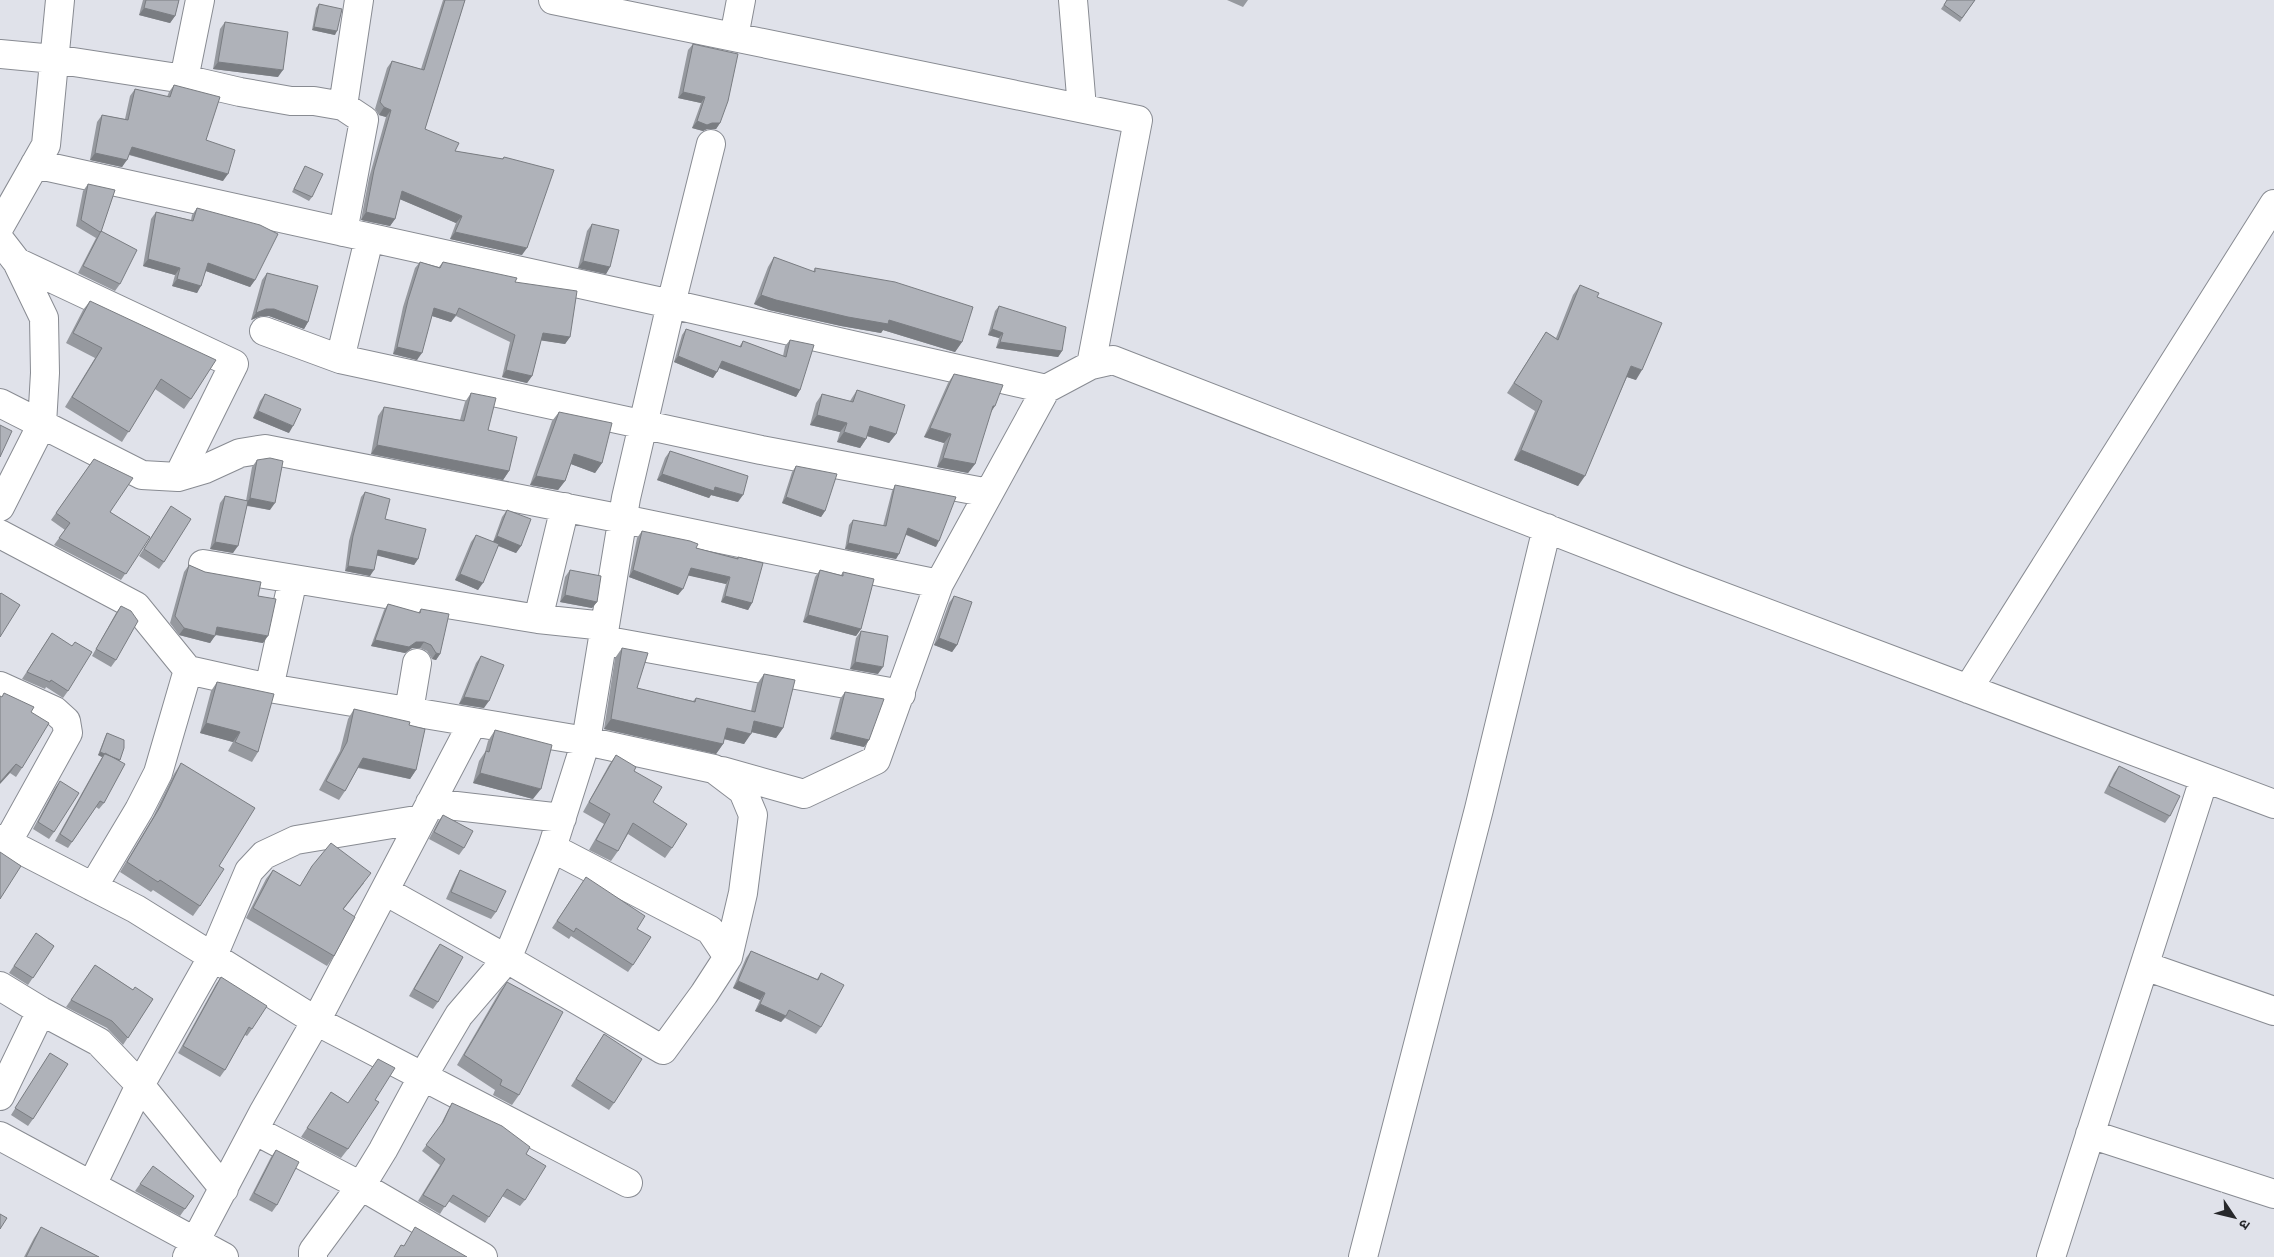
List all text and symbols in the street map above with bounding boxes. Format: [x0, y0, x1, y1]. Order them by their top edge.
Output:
north arrow [2209, 1192, 2259, 1242]
text: उ [2235, 1217, 2254, 1234]

